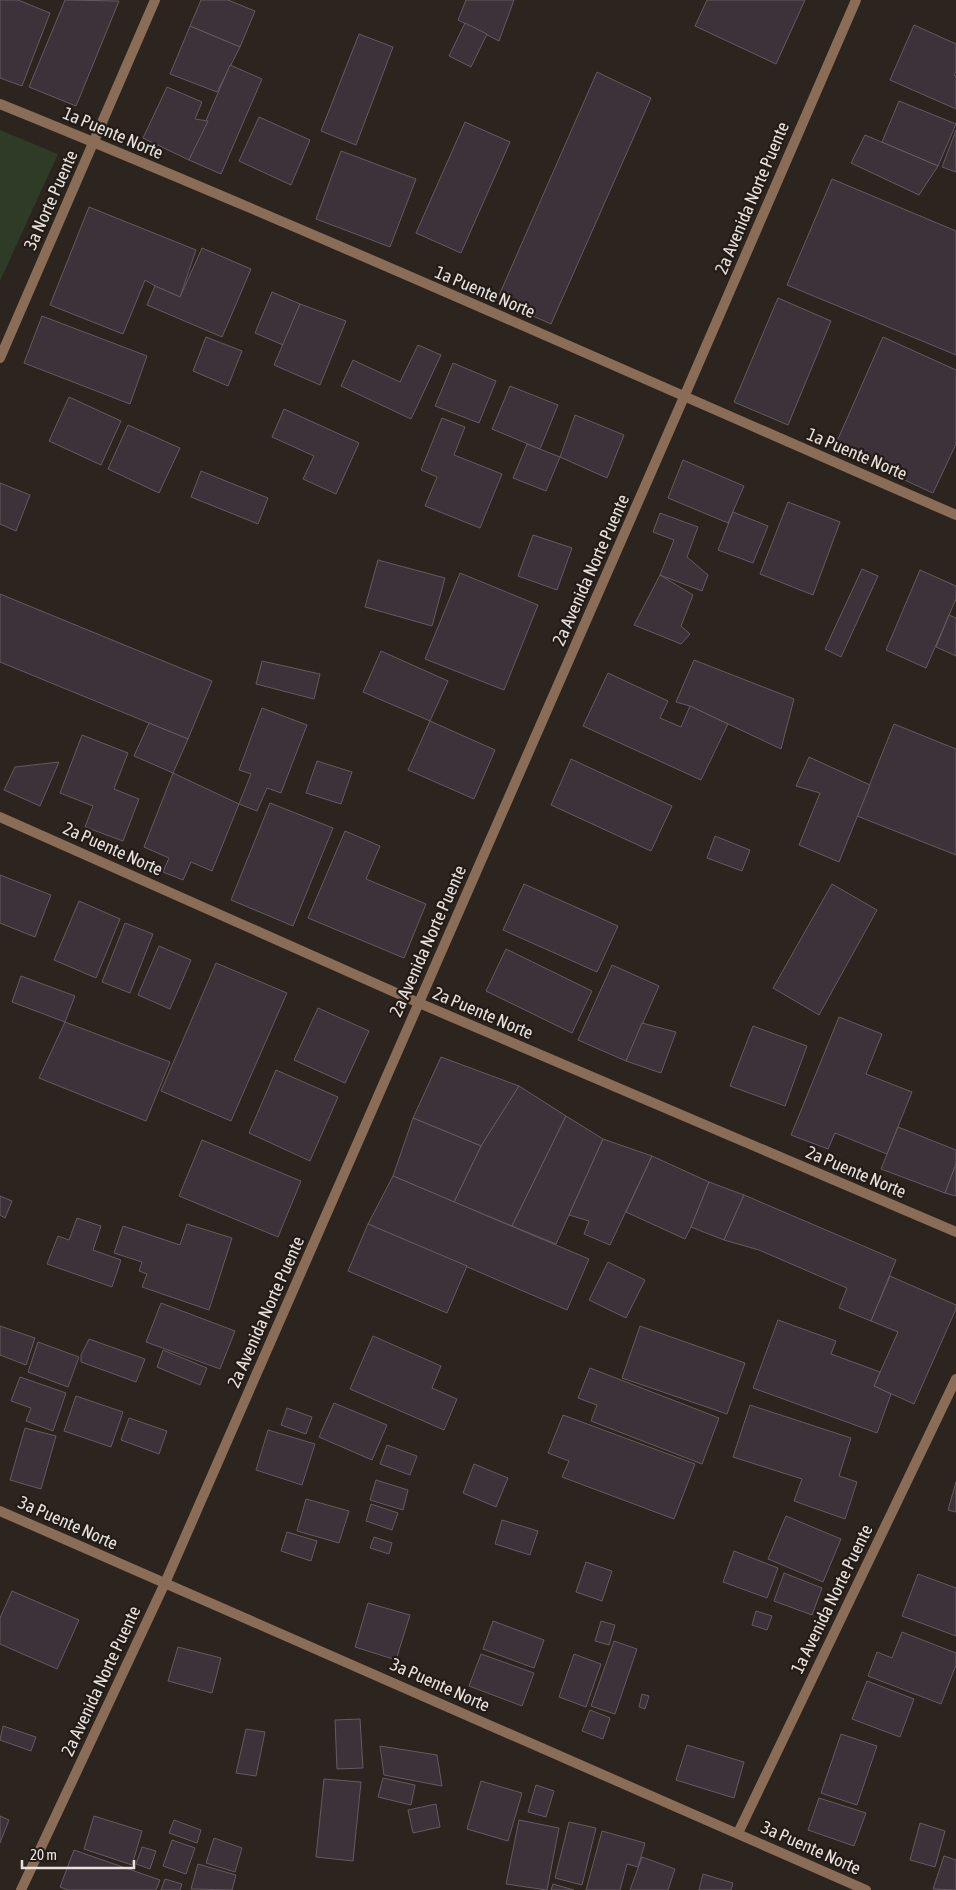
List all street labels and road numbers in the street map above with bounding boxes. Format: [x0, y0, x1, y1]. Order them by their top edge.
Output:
street label: 1a Puente Norte [60, 102, 166, 163]
street label: 2a Avenida Norte Puente [710, 119, 793, 277]
street label: 3a Norte Puente [19, 147, 82, 253]
street label: 1a Puente Norte [432, 261, 538, 322]
street label: 1a Puente Norte [804, 423, 910, 484]
street label: 2a Avenida Norte Puente [548, 491, 633, 649]
street label: 2a Puente Norte [60, 817, 166, 880]
street label: 2a Avenida Norte Puente [385, 862, 470, 1020]
street label: 2a Puente Norte [430, 982, 536, 1043]
street label: 2a Puente Norte [803, 1141, 909, 1202]
street label: 2a Avenida Norte Puente [223, 1233, 308, 1391]
street label: 3a Puente Norte [15, 1491, 121, 1554]
street label: 1a Avenida Norte Puente [786, 1521, 877, 1677]
street label: 2a Avenida Norte Puente [57, 1602, 145, 1759]
street label: 3a Puente Norte [387, 1653, 493, 1716]
street label: 3a Puente Norte [758, 1816, 864, 1879]

